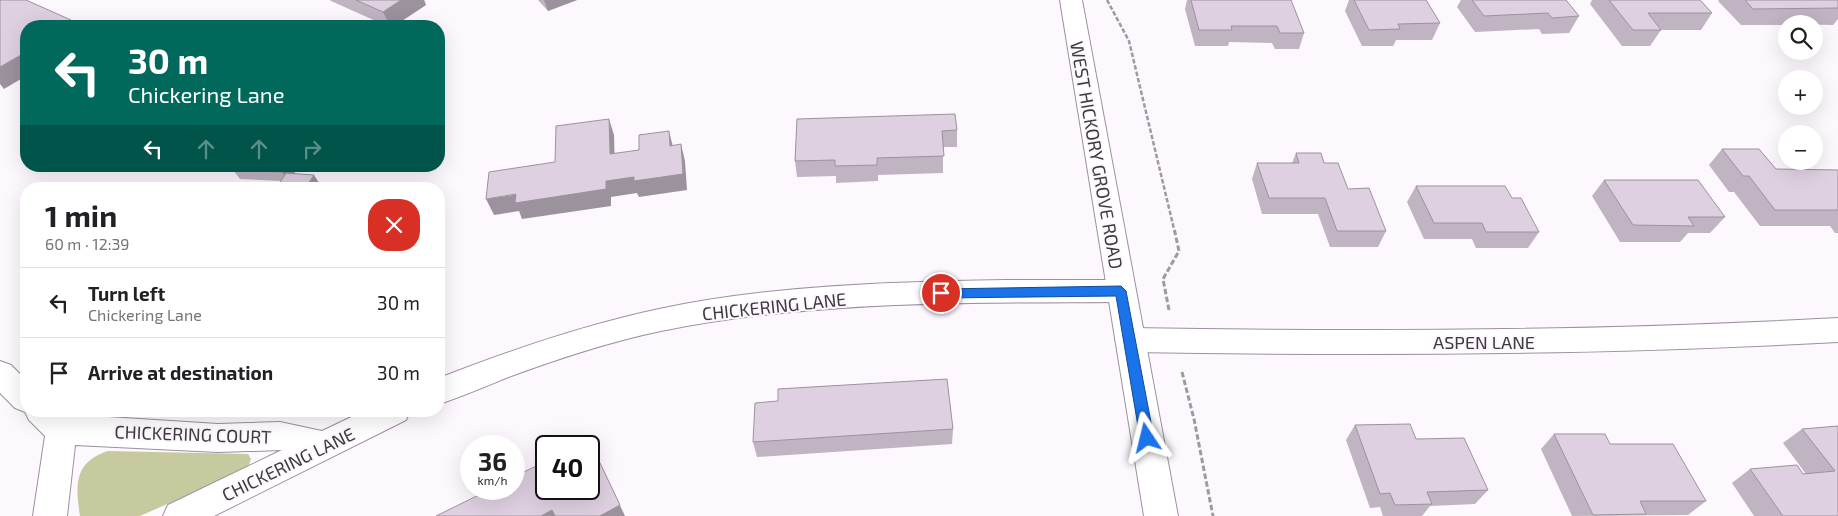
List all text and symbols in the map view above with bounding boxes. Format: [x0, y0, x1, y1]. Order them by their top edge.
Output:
map controls [1778, 15, 1823, 170]
button: search [1778, 15, 1823, 60]
text: 30 m [128, 39, 208, 81]
street label: WEST HICKORY GROVE ROAD [1066, 39, 1128, 271]
icon: left [45, 40, 110, 105]
button: + [1778, 70, 1823, 115]
text: Chickering Lane [128, 81, 284, 107]
button: − [1778, 125, 1823, 170]
icon: left [139, 135, 167, 163]
icon: ahead [192, 135, 220, 163]
icon: ahead [245, 135, 273, 163]
icon: right [298, 135, 326, 163]
text: 1 min [45, 197, 117, 233]
button: close [368, 199, 420, 251]
text: 60 m · 12:39 [45, 234, 129, 253]
pin [920, 272, 962, 314]
icon: arrive [927, 279, 955, 307]
text: Turn left [88, 282, 165, 305]
street label: CHICKERING LANE [701, 287, 847, 325]
icon: left [45, 289, 73, 317]
text: 30 m [377, 291, 420, 314]
text: Chickering Lane [88, 305, 202, 324]
street label: ASPEN LANE [1433, 331, 1535, 353]
icon: arrive [45, 359, 73, 387]
text: Arrive at destination [88, 361, 273, 384]
text: 30 m [377, 361, 420, 384]
position arrow [1120, 411, 1172, 463]
street label: CHICKERING COURT [114, 420, 272, 448]
street label: CHICKERING LANE [218, 422, 358, 506]
speed limit sign: 40 [535, 435, 600, 500]
text: 36 [478, 446, 507, 476]
text: km/h [478, 473, 507, 487]

